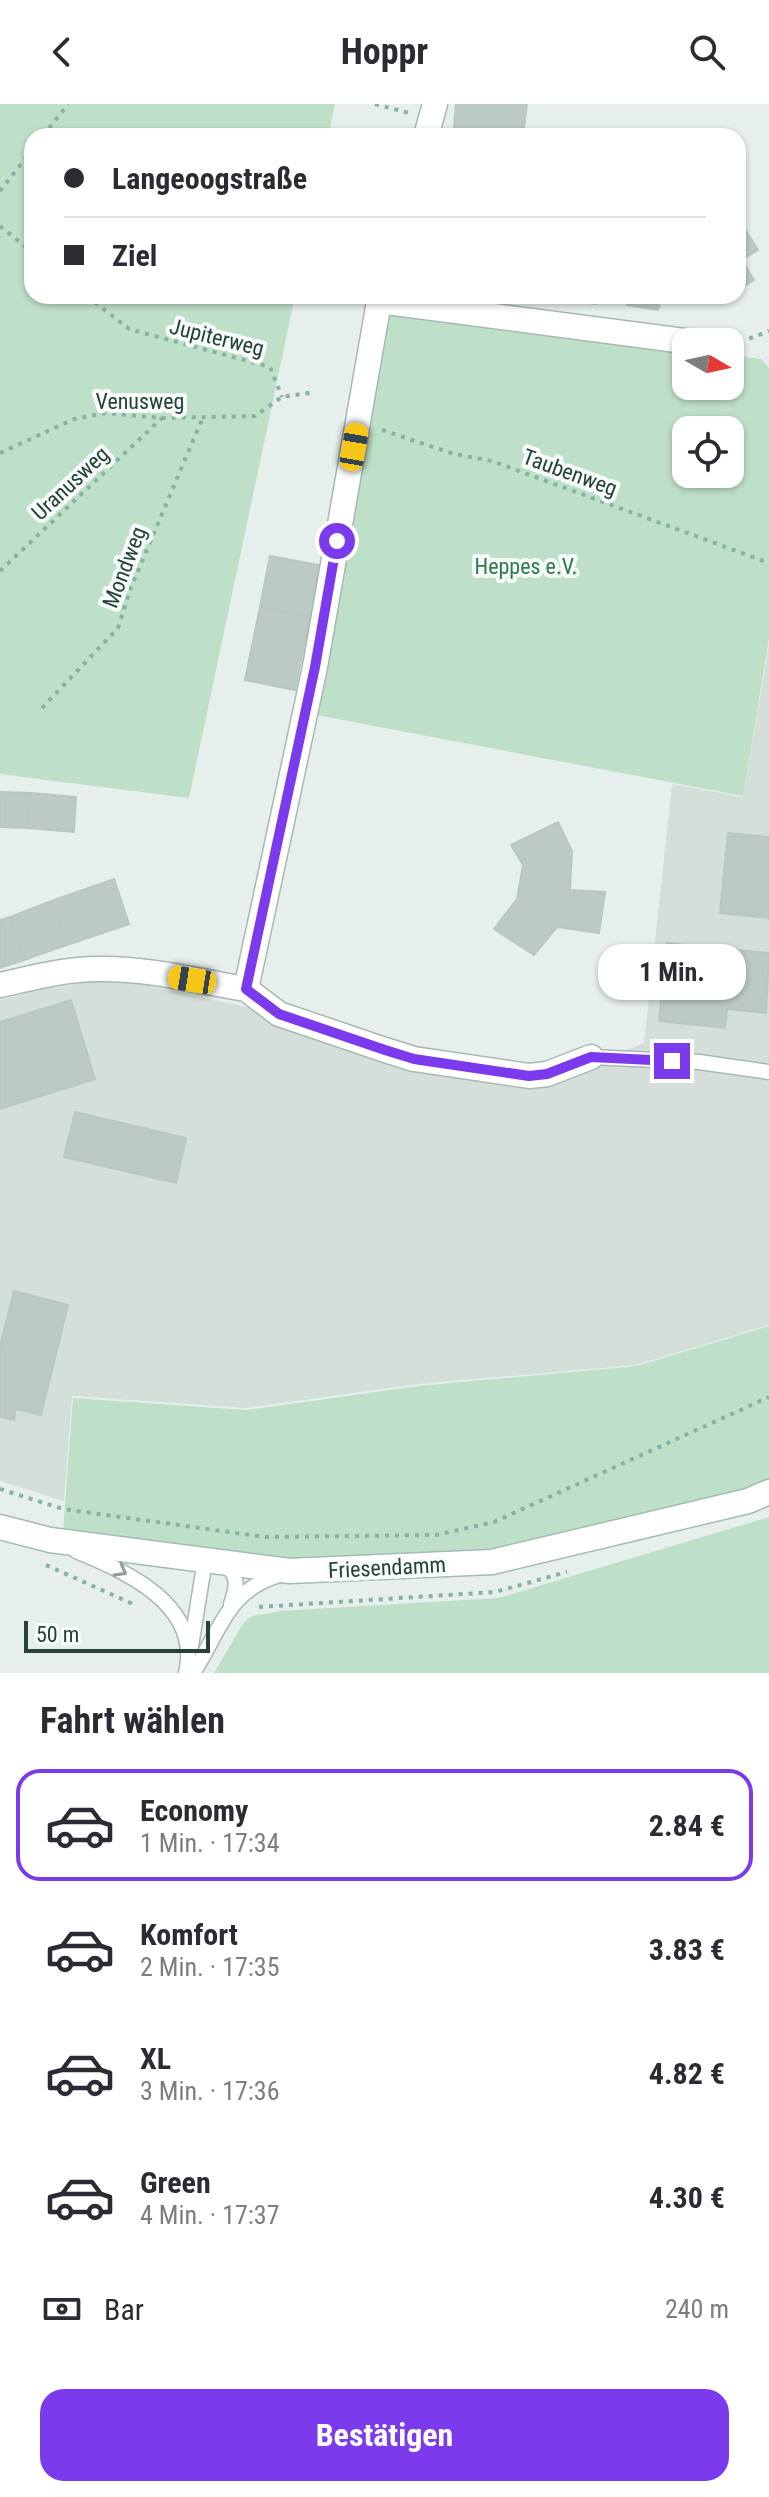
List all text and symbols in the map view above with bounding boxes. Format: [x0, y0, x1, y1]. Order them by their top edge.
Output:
icon: back [40, 30, 84, 74]
icon: search [685, 30, 729, 74]
text: Hoppr [341, 31, 428, 73]
text: Langeoogstraße [112, 161, 307, 196]
text: Ziel [112, 238, 157, 273]
street label: Jupiterweg [167, 314, 267, 361]
north arrow [672, 328, 744, 400]
map controls [672, 328, 744, 488]
street label: Venusweg [96, 389, 184, 414]
button: locate [672, 416, 744, 488]
car [338, 421, 370, 473]
street label: Uranusweg [27, 442, 114, 525]
street label: Taubenweg [519, 444, 620, 501]
street label: Mondweg [98, 523, 151, 611]
route start [319, 523, 355, 559]
park label: Heppes e.V. [475, 554, 577, 579]
callout: 1 Min. [598, 945, 746, 1001]
text: 1 Min. [639, 957, 705, 987]
car [166, 964, 218, 996]
route end [654, 1043, 690, 1079]
street label: Friesendamm [327, 1552, 447, 1583]
one-way arrow [113, 1562, 128, 1577]
scale bar [24, 1617, 210, 1653]
text: 50 m [36, 1622, 79, 1647]
text: Fahrt wählen [40, 1700, 225, 1742]
icon: car [44, 1789, 116, 1861]
text: Economy [140, 1793, 248, 1828]
text: 2.84 € [649, 1808, 725, 1843]
text: 1 Min. · 17:34 [140, 1828, 280, 1858]
icon: car [44, 1913, 116, 1985]
text: Komfort [140, 1917, 238, 1952]
text: 3.83 € [649, 1932, 725, 1967]
text: 2 Min. · 17:35 [140, 1952, 280, 1982]
icon: car [44, 2037, 116, 2109]
text: XL [140, 2041, 171, 2076]
text: 4.82 € [649, 2056, 725, 2091]
text: 3 Min. · 17:36 [140, 2076, 280, 2106]
icon: car [44, 2161, 116, 2233]
text: Green [140, 2165, 211, 2200]
text: 4.30 € [649, 2180, 725, 2215]
text: 4 Min. · 17:37 [140, 2200, 280, 2230]
icon: cash [40, 2287, 84, 2331]
text: Bar [104, 2292, 144, 2327]
text: 240 m [665, 2294, 729, 2324]
button: Bestätigen [40, 2389, 729, 2481]

